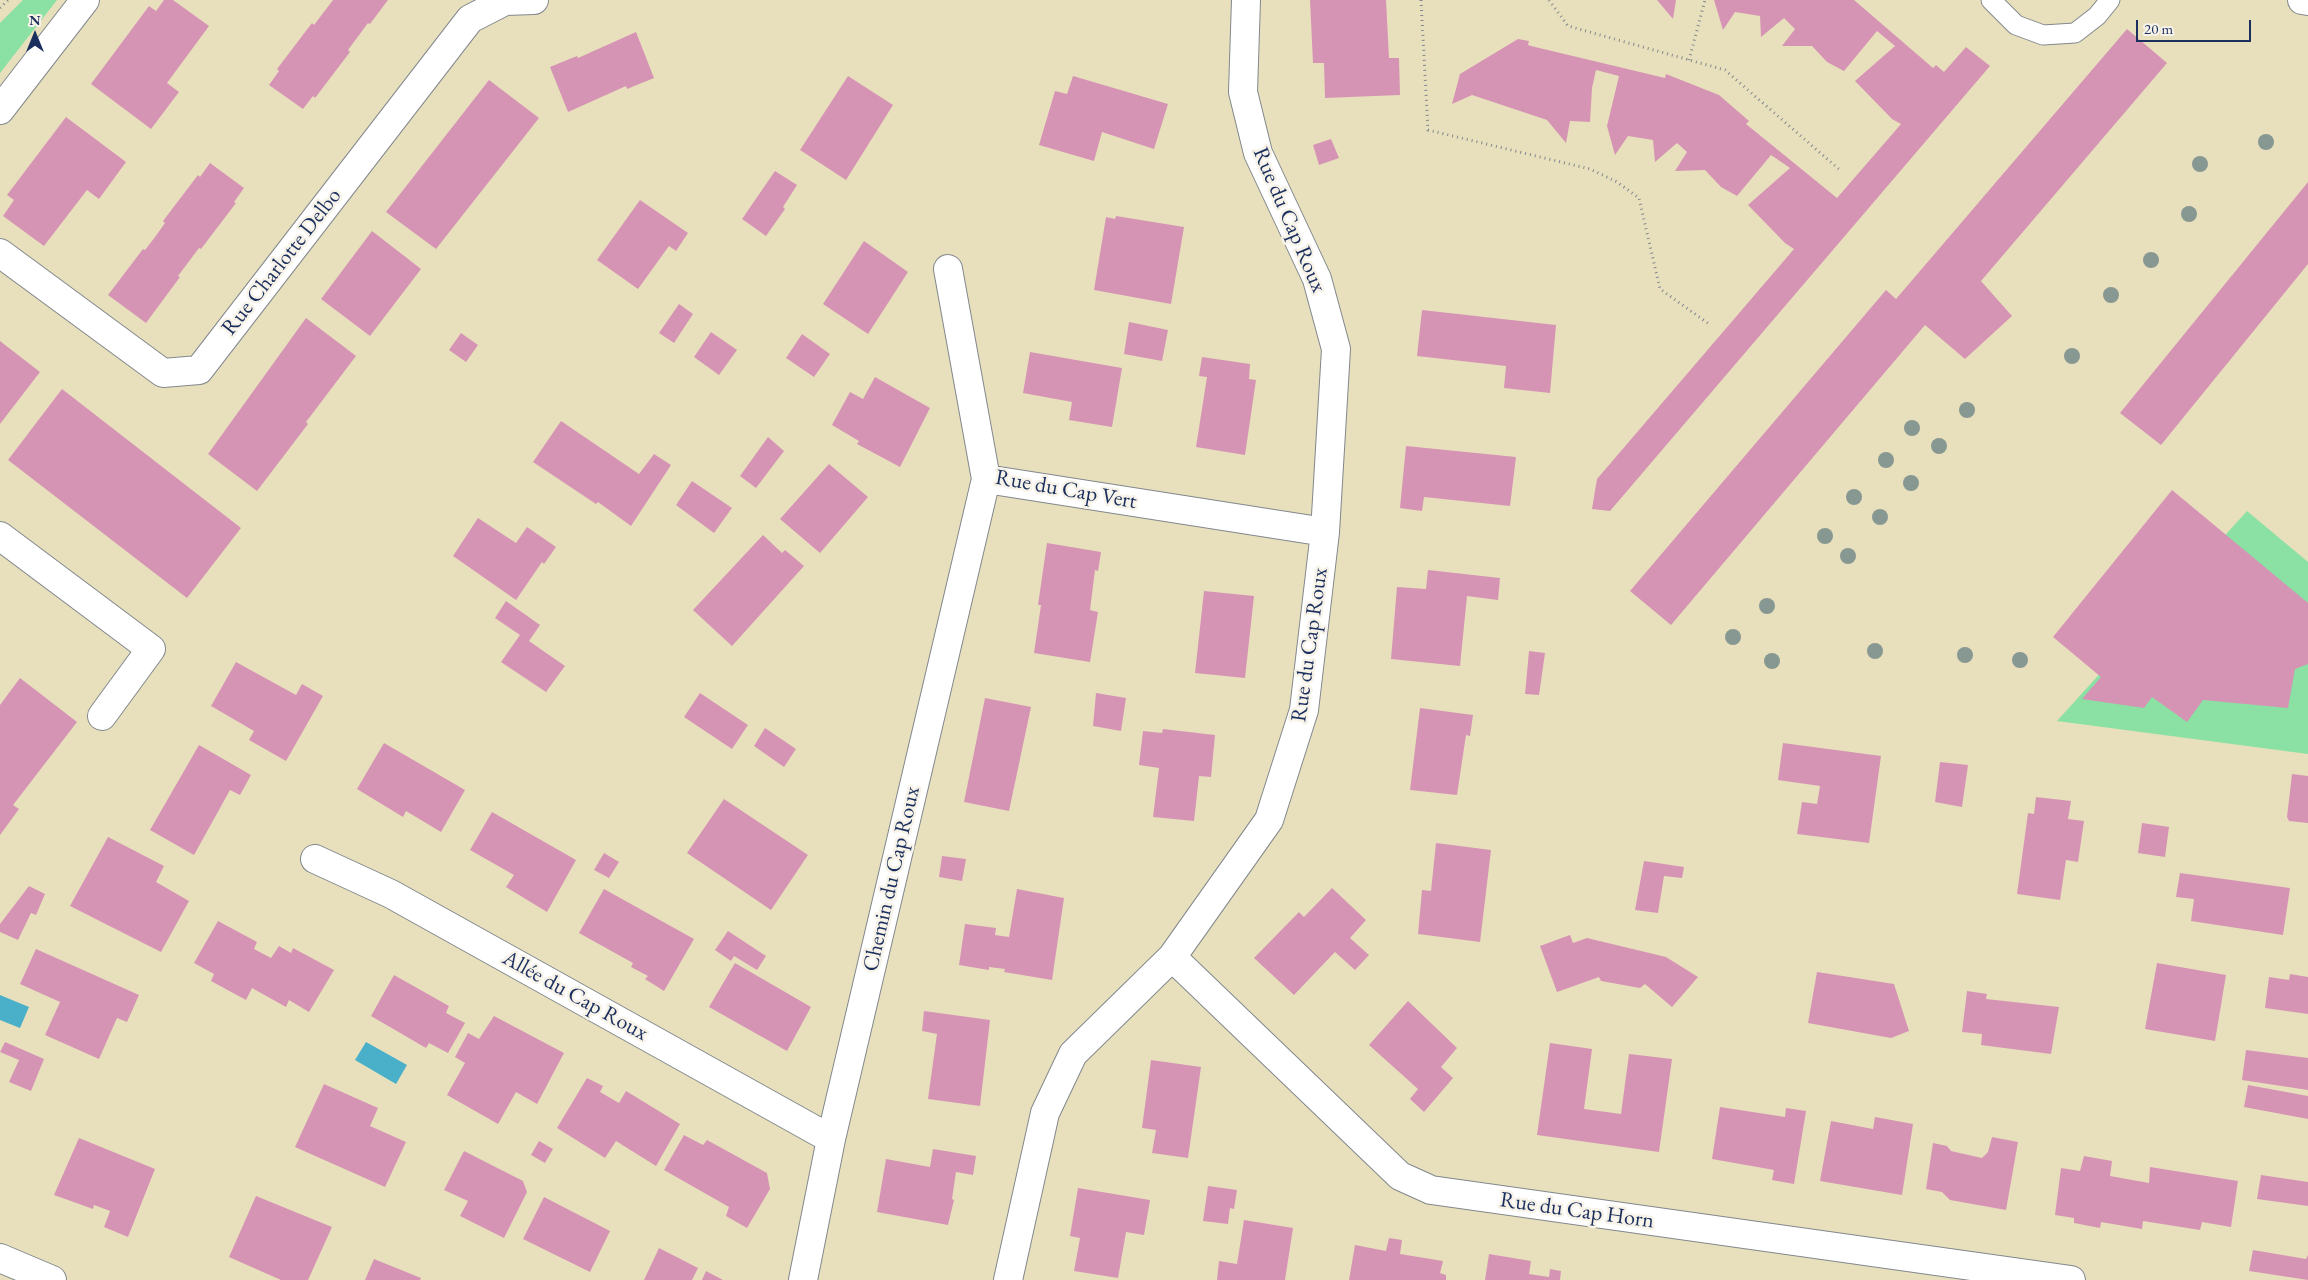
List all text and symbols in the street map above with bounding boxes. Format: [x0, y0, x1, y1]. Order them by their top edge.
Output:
north arrow [10, 10, 60, 60]
scale bar [2138, 10, 2253, 42]
text: N [29, 11, 41, 29]
text: 20 m [2144, 19, 2173, 38]
street label: Rue du Cap Roux [1247, 143, 1331, 297]
street label: Rue Charlotte Delbo [217, 183, 347, 341]
street label: Rue du Cap Vert [993, 465, 1139, 515]
street label: Rue du Cap Roux [1286, 566, 1334, 724]
street label: Chemin du Cap Roux [858, 784, 926, 974]
street label: Allée du Cap Roux [498, 945, 652, 1047]
street label: Rue du Cap Horn [1498, 1187, 1656, 1235]

